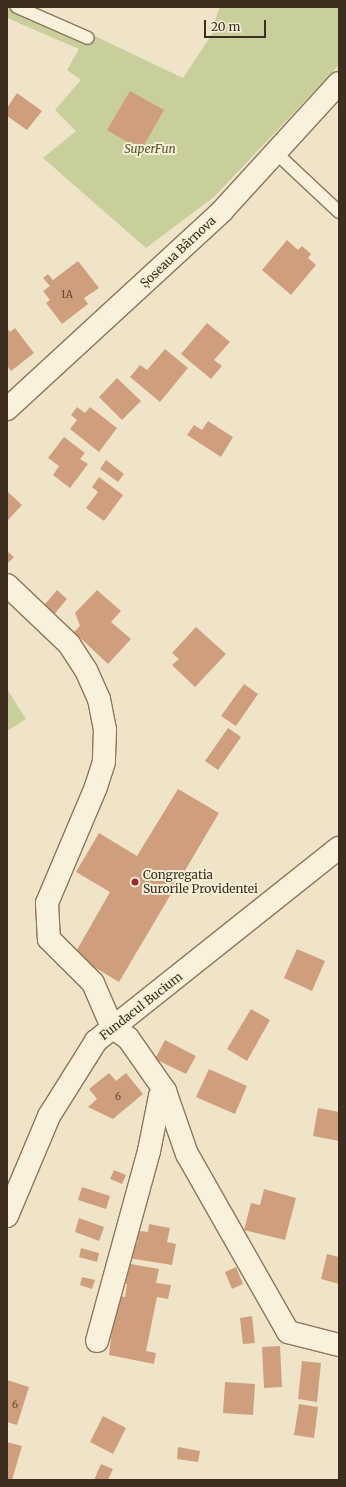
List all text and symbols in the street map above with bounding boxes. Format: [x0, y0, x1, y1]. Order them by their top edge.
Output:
scale bar [206, 12, 268, 38]
text: 20 m [211, 19, 240, 34]
park label: SuperFun [124, 142, 176, 156]
street label: Șoseaua Bârnova [137, 213, 219, 291]
house number: 1A [61, 289, 73, 301]
place label: Congregatia Surorile Providentei [143, 868, 258, 896]
marker: Congregatia Surorile Providentei [130, 877, 140, 887]
street label: Fundacul Bucium [97, 969, 185, 1043]
house number: 6 [115, 1091, 121, 1103]
house number: 6 [12, 1399, 18, 1411]

